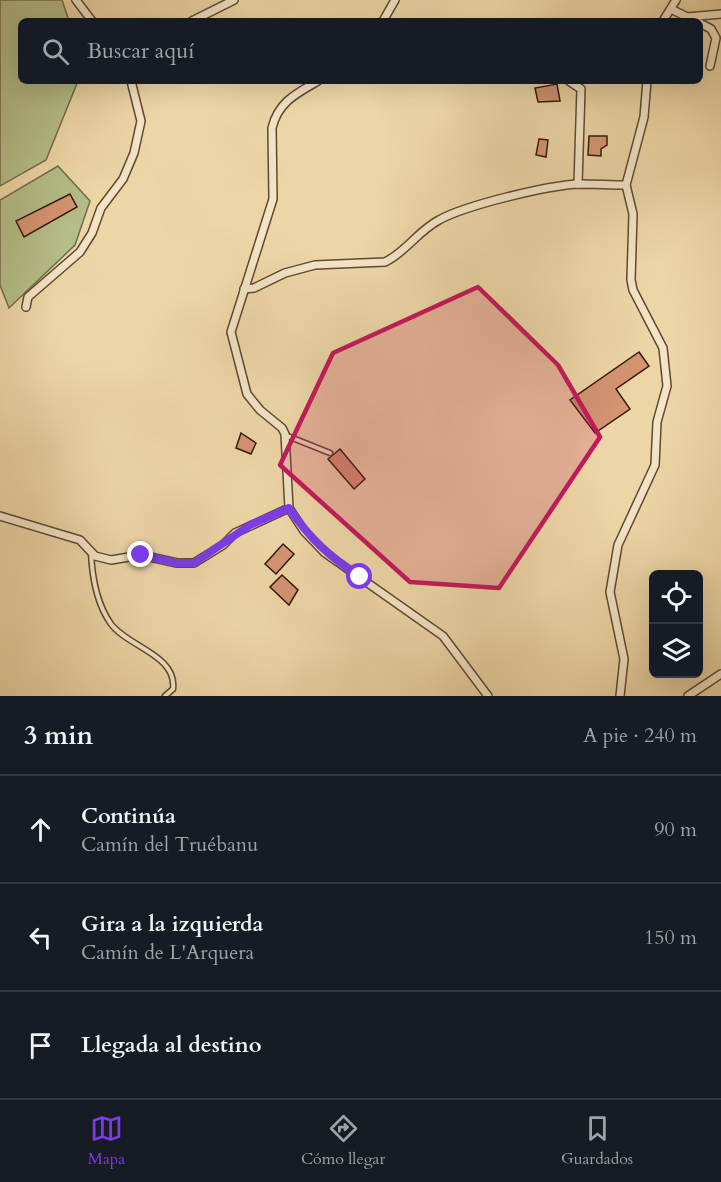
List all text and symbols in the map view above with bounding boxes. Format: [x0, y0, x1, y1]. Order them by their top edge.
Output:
search box [18, 18, 703, 84]
icon: search [39, 35, 72, 68]
text: Buscar aquí [87, 36, 194, 66]
route end [127, 541, 153, 567]
route start [346, 563, 372, 589]
map controls [649, 570, 703, 678]
button: locate [649, 570, 703, 624]
button: layers [649, 624, 703, 678]
text: 3 min [24, 718, 93, 753]
text: A pie · 240 m [583, 722, 697, 749]
text: Continúa [81, 801, 176, 831]
icon: ahead [24, 813, 57, 846]
text: 90 m [654, 816, 697, 843]
text: Camín del Truébanu [81, 831, 258, 858]
text: Gira a la izquierda [81, 909, 264, 939]
icon: left [24, 921, 57, 954]
text: 150 m [644, 924, 697, 951]
text: Camín de L'Arquera [81, 939, 254, 966]
icon: arrive [24, 1029, 57, 1062]
text: Llegada al destino [81, 1030, 262, 1060]
tab: Mapa [88, 1112, 125, 1170]
tab: Cómo llegar [301, 1112, 385, 1170]
tab: Guardados [561, 1112, 633, 1170]

